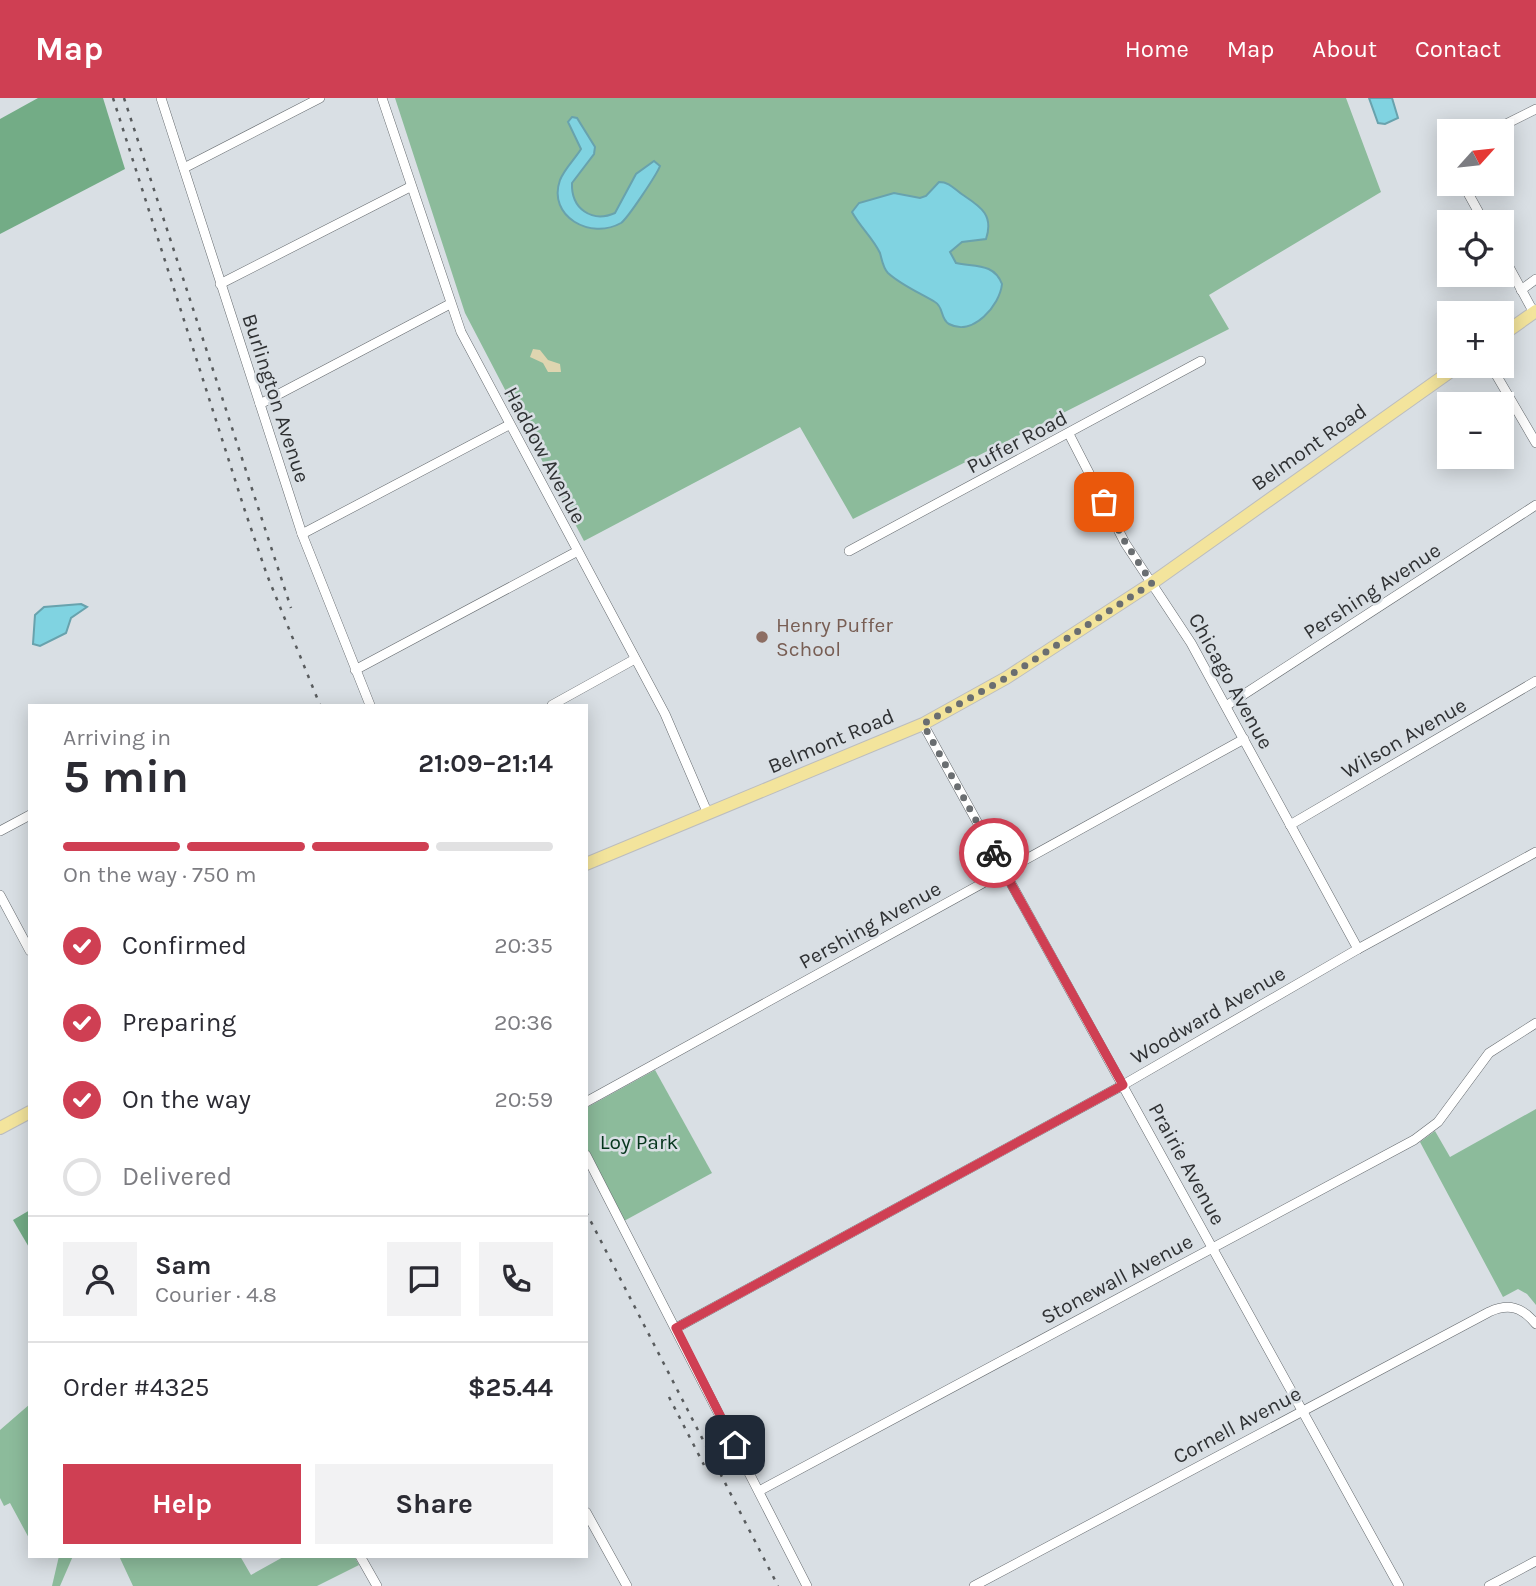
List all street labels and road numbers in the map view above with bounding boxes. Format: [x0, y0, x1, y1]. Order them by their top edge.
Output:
street label: Burlington Avenue [237, 311, 315, 485]
street label: Haddow Avenue [499, 383, 591, 527]
street label: Belmont Road [1247, 399, 1371, 495]
street label: Puffer Road [963, 405, 1071, 479]
street label: Pershing Avenue [1299, 538, 1445, 644]
street label: Chicago Avenue [1184, 609, 1278, 753]
street label: Wilson Avenue [1337, 693, 1471, 783]
street label: Belmont Road [764, 704, 898, 778]
street label: Pershing Avenue [795, 876, 945, 974]
street label: Woodward Avenue [1126, 961, 1290, 1069]
street label: Prairie Avenue [1144, 1099, 1230, 1229]
street label: Stonewall Avenue [1037, 1229, 1197, 1329]
street label: Cornell Avenue [1169, 1381, 1305, 1469]

